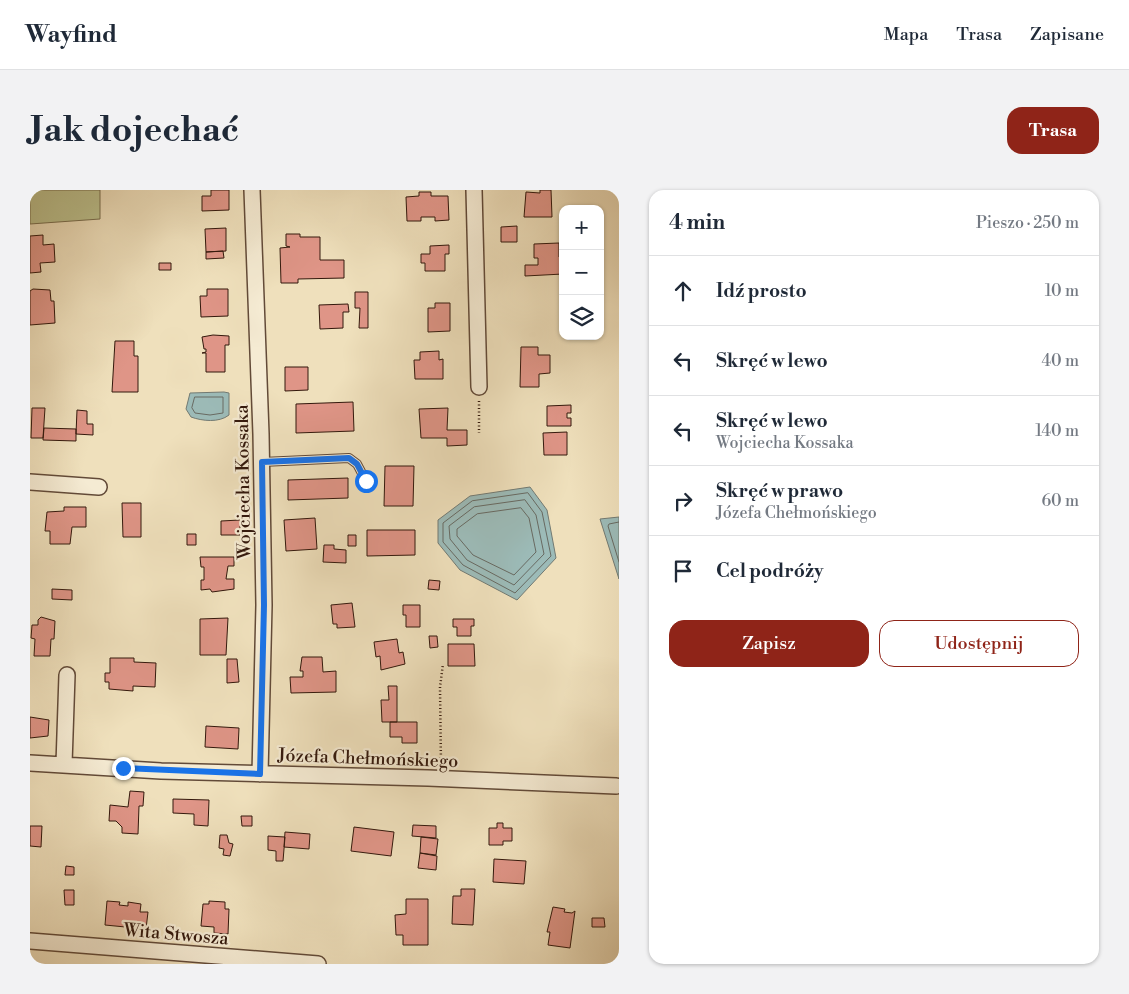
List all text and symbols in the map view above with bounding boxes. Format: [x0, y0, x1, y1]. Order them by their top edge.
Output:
text: Wayfind [25, 20, 117, 50]
text: Mapa [884, 23, 928, 46]
text: Trasa [956, 23, 1002, 46]
text: Zapisane [1030, 23, 1104, 46]
button: Trasa [1007, 107, 1099, 154]
text: Jak dojechać [30, 109, 239, 152]
map controls [559, 205, 604, 340]
button: + [559, 205, 604, 250]
text: 4 min [669, 210, 725, 236]
text: Pieszo · 250 m [976, 213, 1079, 233]
button: − [559, 250, 604, 295]
icon: ahead [669, 277, 697, 305]
text: Idź prosto [716, 279, 807, 303]
text: 10 m [1045, 281, 1079, 301]
button: layers [559, 295, 604, 340]
icon: left [669, 347, 697, 375]
text: Skręć w lewo [716, 349, 828, 373]
text: 40 m [1042, 351, 1079, 371]
street label: Wojciecha Kossaka [231, 404, 256, 561]
text: Skręć w lewo [716, 409, 828, 433]
icon: left [669, 417, 697, 445]
text: 140 m [1035, 421, 1079, 441]
text: Wojciecha Kossaka [716, 433, 854, 453]
route start [355, 470, 378, 493]
text: Skręć w prawo [716, 479, 843, 503]
icon: right [669, 487, 697, 515]
text: 60 m [1041, 491, 1079, 511]
text: Józefa Chełmońskiego [716, 503, 877, 523]
icon: arrive [669, 557, 697, 585]
text: Cel podróży [716, 559, 823, 583]
button: Zapisz [669, 620, 869, 667]
button: Udostępnij [879, 620, 1079, 667]
street label: Józefa Chełmońskiego [276, 744, 459, 773]
route end [112, 757, 135, 780]
street label: Wita Stwosza [121, 918, 230, 951]

